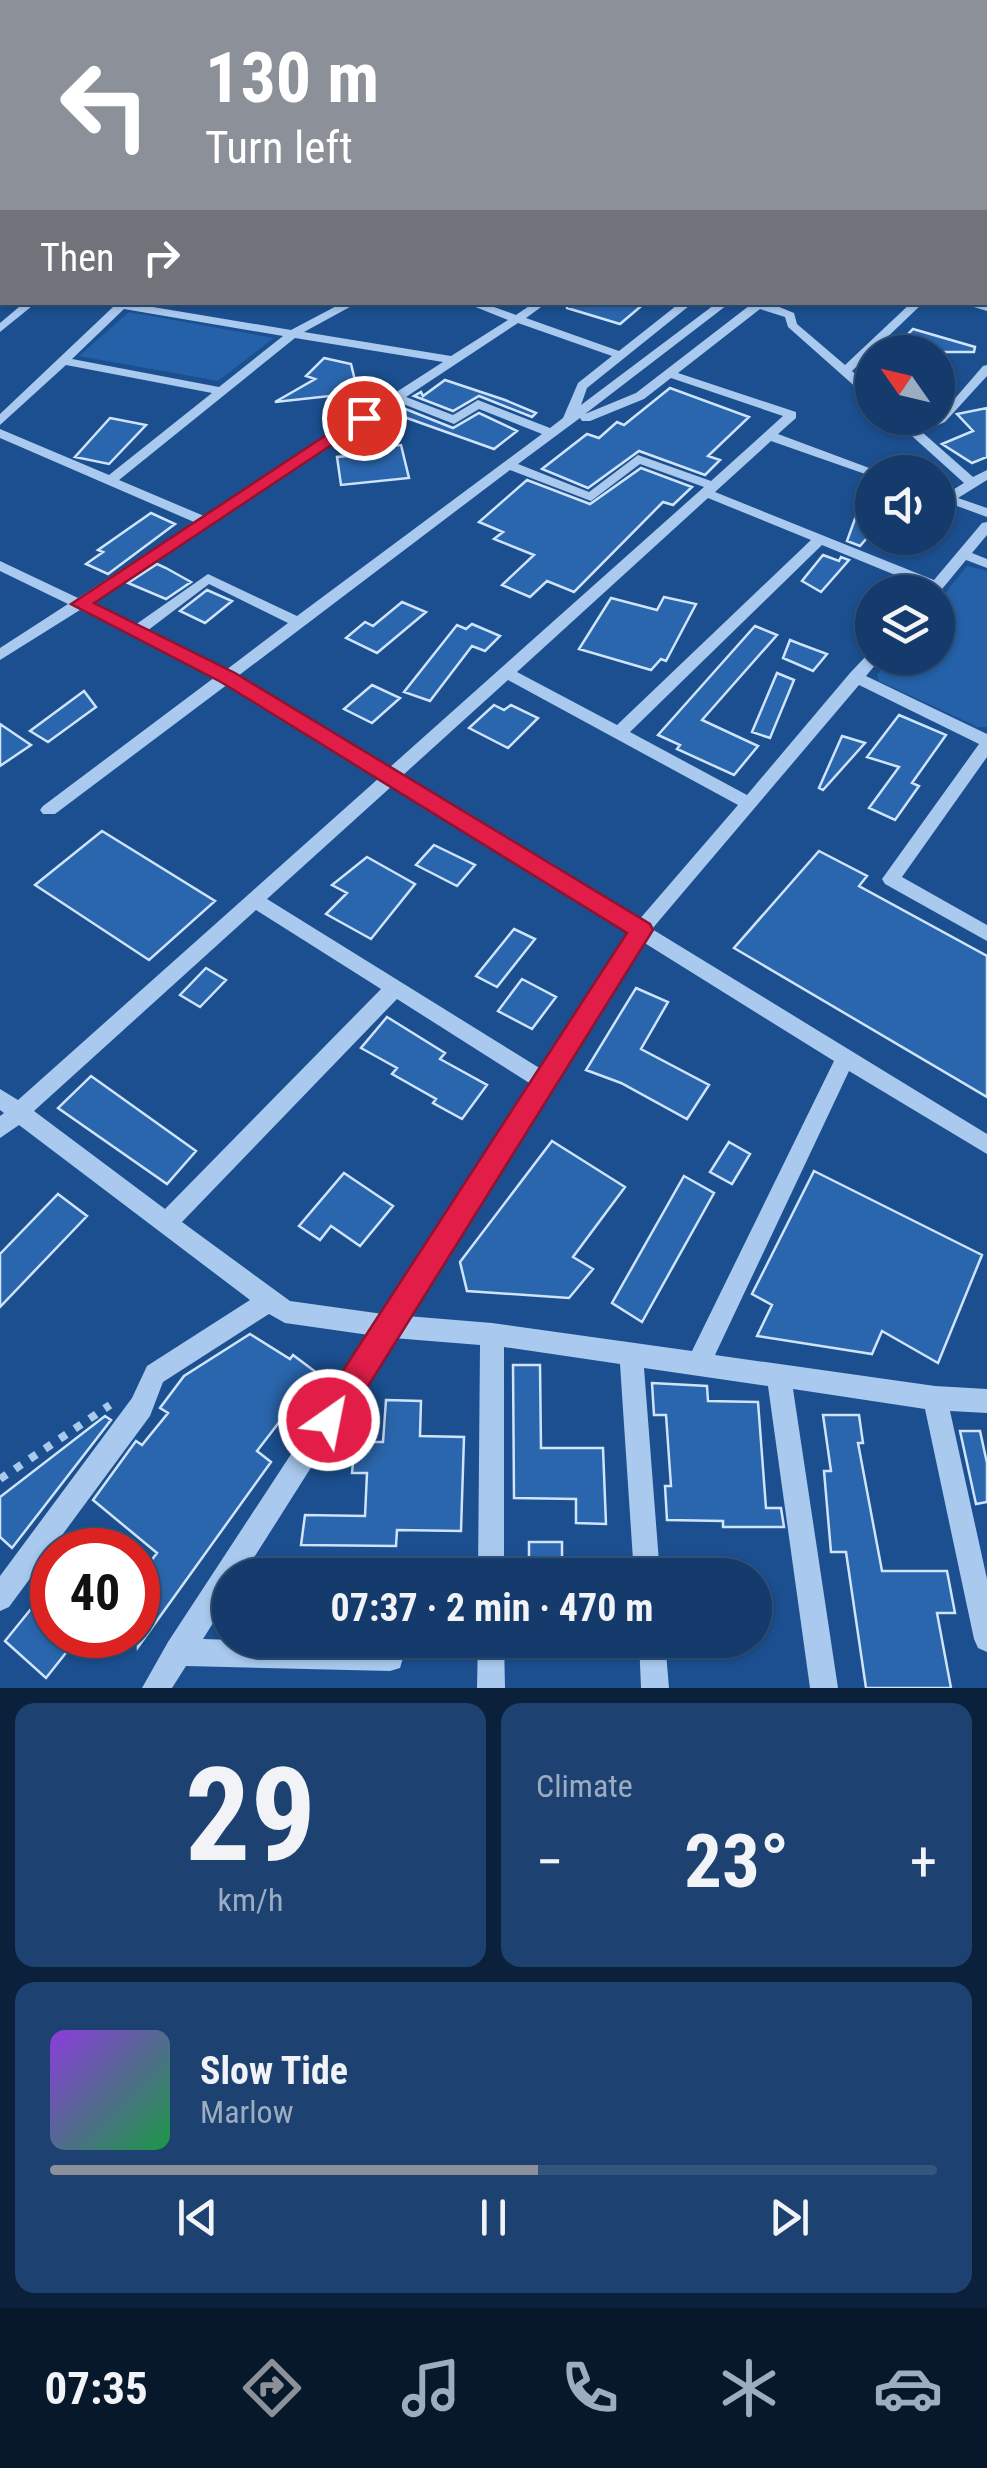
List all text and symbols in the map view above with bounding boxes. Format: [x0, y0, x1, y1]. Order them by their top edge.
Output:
text: 130 m [205, 37, 379, 119]
icon: left [40, 40, 170, 170]
text: Turn left [205, 121, 353, 174]
icon: right [134, 230, 189, 285]
text: Then [40, 236, 114, 280]
north arrow [855, 335, 955, 435]
map controls [855, 335, 955, 675]
pin [322, 376, 407, 461]
icon: arrive [337, 391, 392, 446]
button: sound [855, 455, 955, 555]
button: layers [855, 575, 955, 675]
position arrow [277, 1368, 381, 1472]
speed limit sign: 40 [30, 1528, 160, 1658]
text: 07:37 · 2 min · 470 m [331, 1586, 653, 1630]
text: 29 [185, 1739, 316, 1892]
text: Climate [536, 1767, 633, 1805]
text: 23° [684, 1817, 789, 1905]
text: − [536, 1830, 564, 1894]
text: + [910, 1830, 937, 1894]
text: km/h [218, 1881, 283, 1919]
text: Slow Tide [200, 2049, 348, 2093]
text: Marlow [200, 2093, 293, 2131]
icon: previous [170, 2190, 225, 2245]
icon: pause [466, 2190, 521, 2245]
icon: next [762, 2190, 817, 2245]
icon: directions [237, 2353, 307, 2423]
icon: music [396, 2353, 466, 2423]
icon: phone [555, 2353, 625, 2423]
icon: climate [714, 2353, 784, 2423]
icon: car [873, 2353, 943, 2423]
text: 07:35 [44, 2362, 148, 2415]

